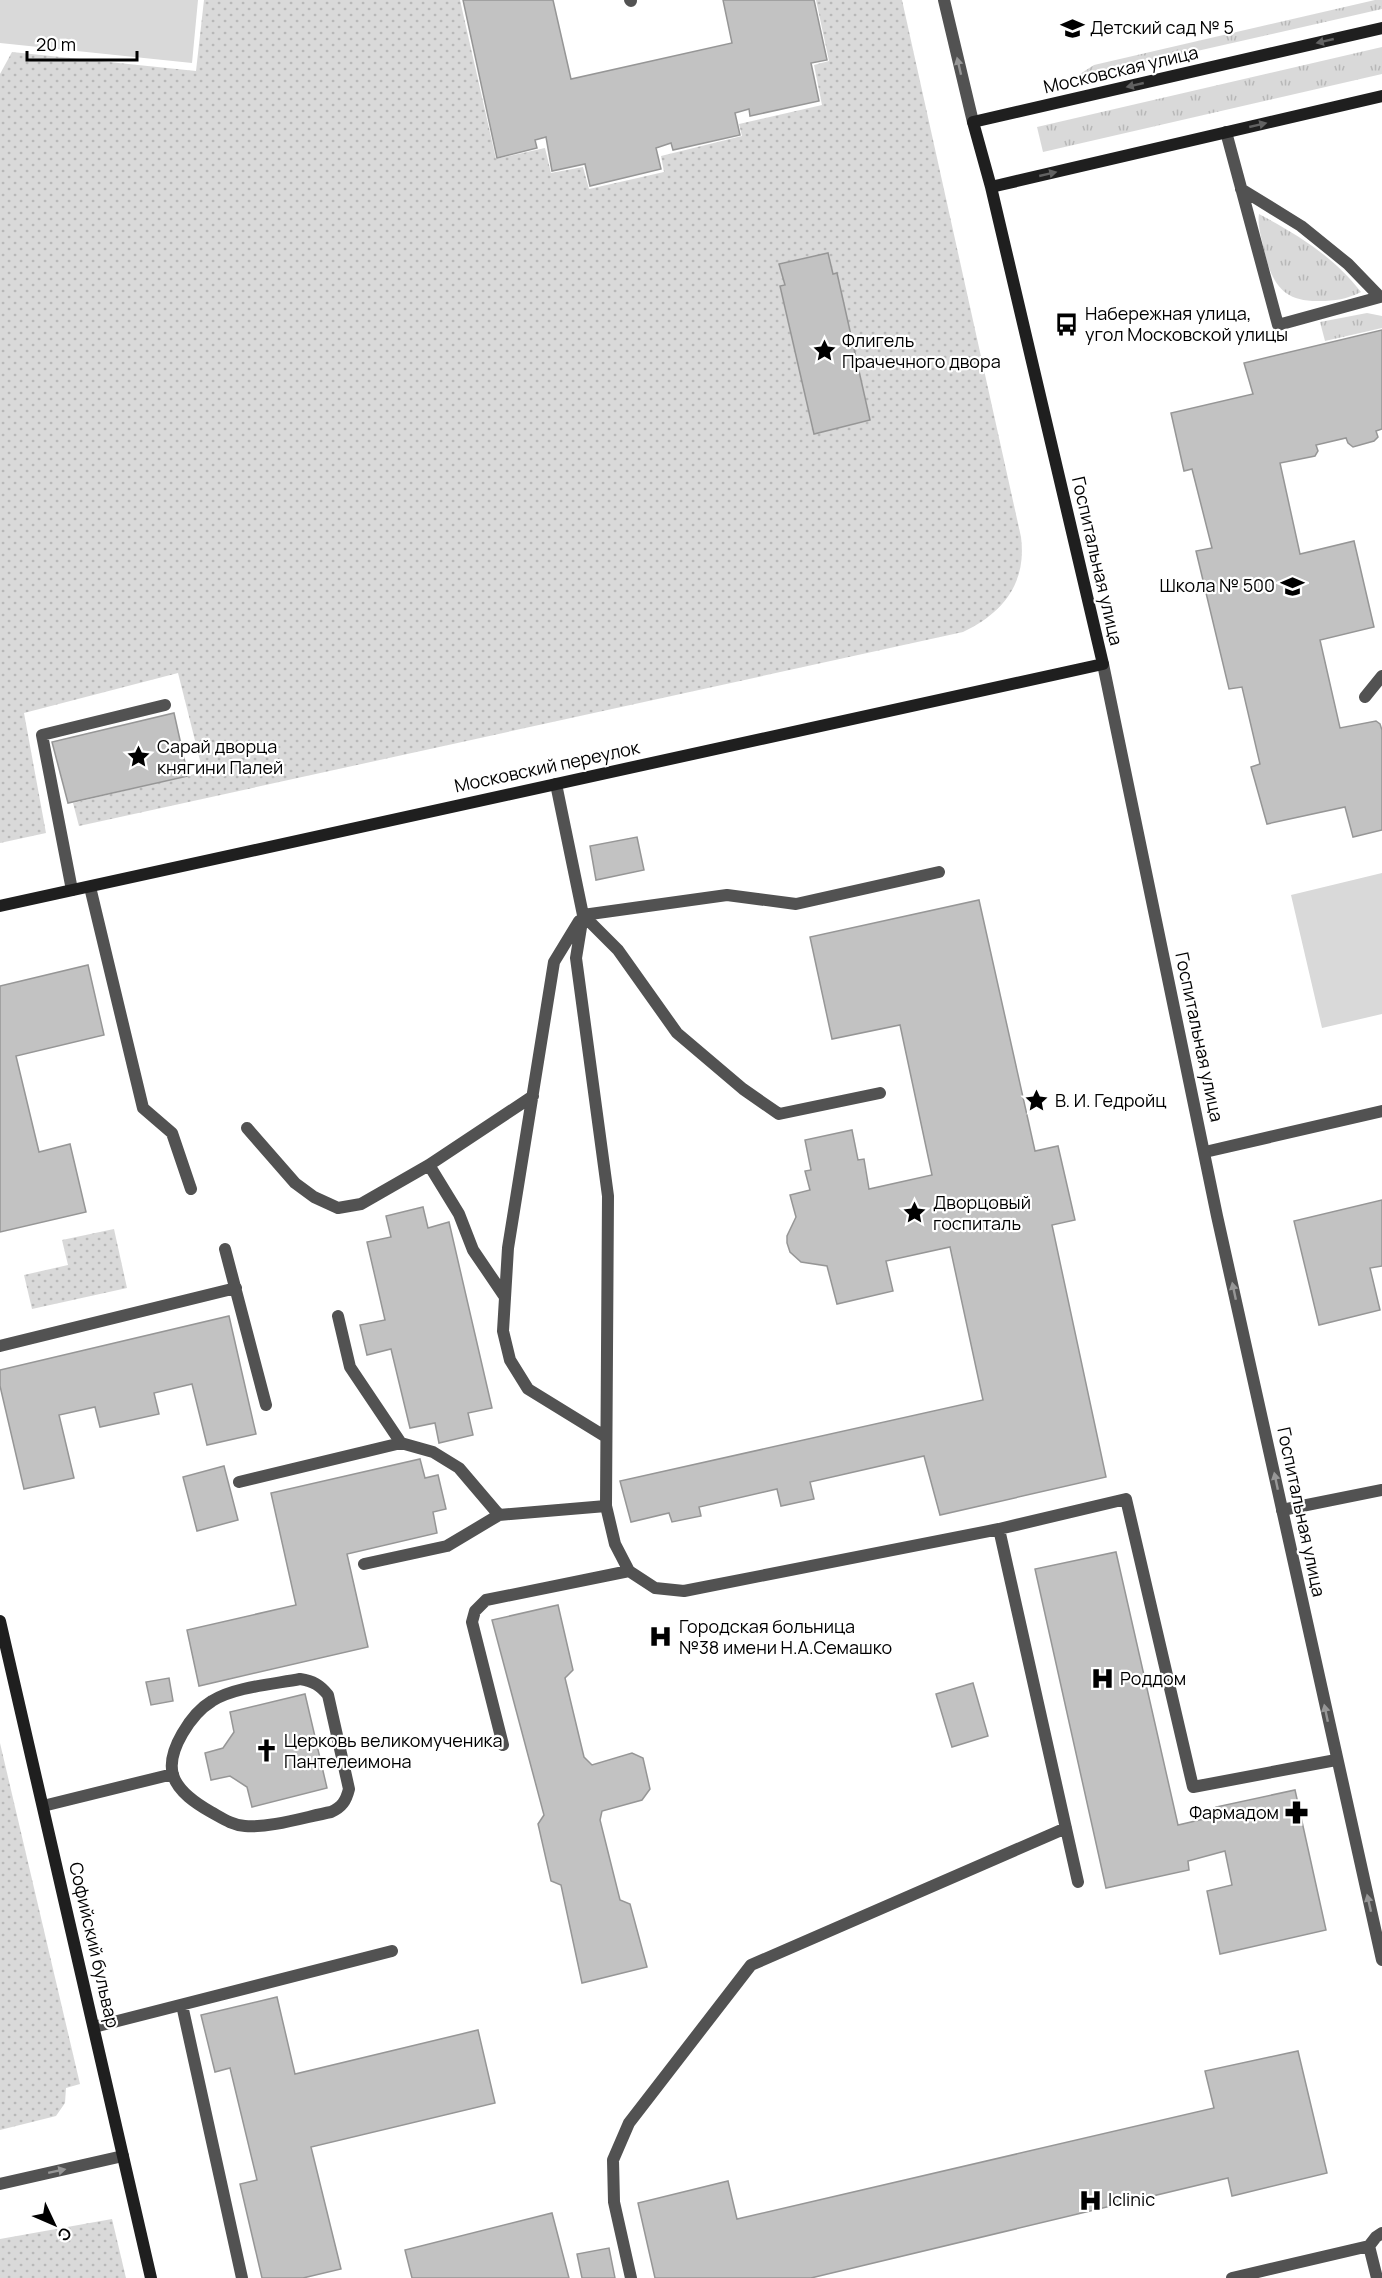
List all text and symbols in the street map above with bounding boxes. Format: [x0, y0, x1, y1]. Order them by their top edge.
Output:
school or university icon: Детский сад № 5 [1059, 15, 1085, 41]
place label: Детский сад № 5 [1090, 15, 1234, 39]
scale bar [27, 24, 136, 62]
text: 20 m [36, 32, 76, 56]
one-way arrow [1315, 37, 1334, 46]
street label: Московская улица [1041, 40, 1200, 98]
one-way arrow [954, 56, 963, 75]
one-way arrow [1126, 81, 1144, 91]
one-way arrow [1249, 119, 1267, 129]
one-way arrow [1039, 169, 1058, 178]
place label: Набережная улица, угол Московской улицы [1085, 301, 1288, 346]
bus stop icon: Набережная улица, угол Московской улицы [1054, 311, 1080, 337]
place label: Флигель Прачечного двора [842, 328, 1001, 373]
place icon: Флигель Прачечного двора [811, 338, 837, 364]
street label: Госпитальная улица [1067, 474, 1129, 648]
place label: Школа № 500 [1159, 573, 1275, 597]
school or university icon: Школа № 500 [1280, 573, 1306, 599]
place label: Сарай дворца княгини Палей [157, 734, 283, 779]
street label: Московский переулок [452, 734, 643, 797]
place icon: Сарай дворца княгини Палей [126, 744, 152, 770]
street label: Госпитальная улица [1170, 950, 1230, 1124]
place icon: В. И. Гедройц [1024, 1088, 1050, 1114]
place label: В. И. Гедройц [1055, 1088, 1166, 1112]
place label: Дворцовый госпиталь [933, 1190, 1031, 1235]
place icon: Дворцовый госпиталь [902, 1200, 928, 1226]
one-way arrow [1229, 1281, 1238, 1300]
street label: Госпитальная улица [1272, 1425, 1332, 1599]
one-way arrow [1271, 1472, 1280, 1491]
place label: Городская больница №38 имени Н.А.Семашко [679, 1614, 892, 1659]
hospital icon: Городская больница №38 имени Н.А.Семашко [648, 1624, 674, 1650]
hospital icon: Роддом [1089, 1666, 1115, 1692]
place label: Роддом [1120, 1666, 1186, 1690]
one-way arrow [1321, 1703, 1330, 1722]
place label: Церковь великомученика Пантелеимона [284, 1728, 503, 1773]
church icon: Церковь великомученика Пантелеимона [253, 1738, 279, 1764]
place label: Фармадом [1189, 1800, 1279, 1824]
pharmacy icon: Фармадом [1284, 1800, 1310, 1826]
street label: Софийский бульвар [64, 1860, 126, 2030]
one-way arrow [1364, 1894, 1374, 1912]
one-way arrow [48, 2166, 67, 2175]
hospital icon: Iclinic [1077, 2187, 1103, 2213]
place label: Iclinic [1108, 2187, 1155, 2211]
north arrow [24, 2194, 84, 2254]
text: С [53, 2223, 77, 2246]

